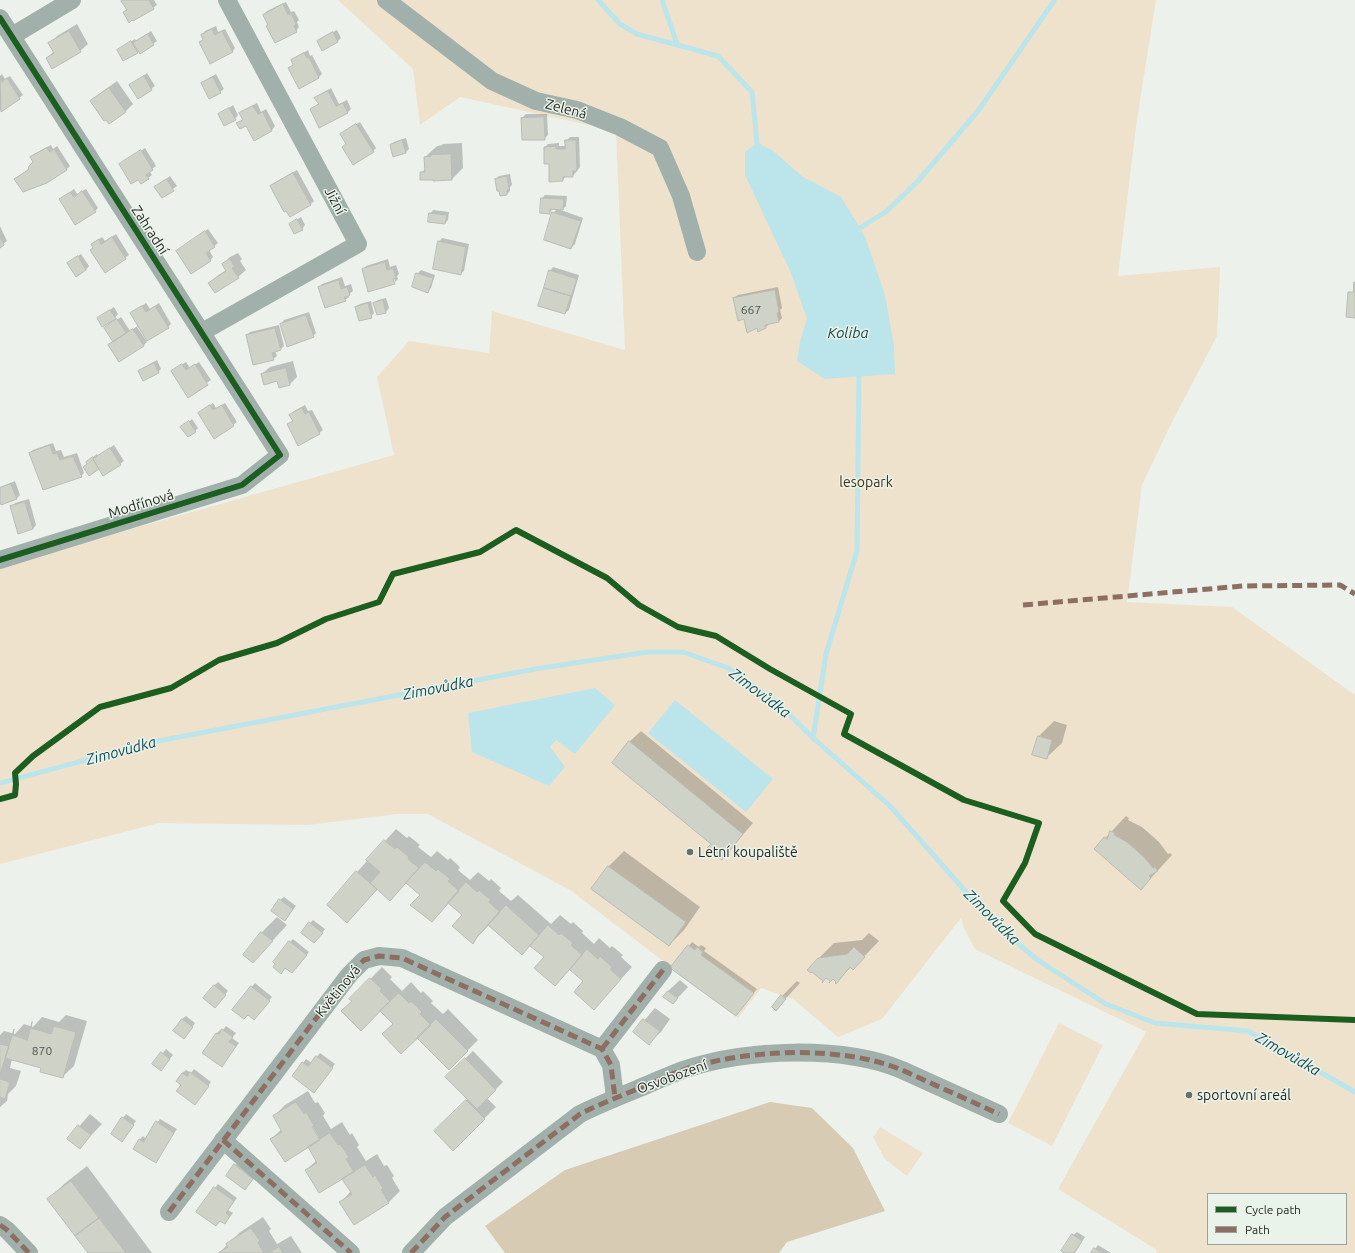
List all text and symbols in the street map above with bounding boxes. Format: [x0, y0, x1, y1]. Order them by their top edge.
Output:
street label: Zelená [543, 95, 589, 123]
street label: Jižní [321, 185, 349, 217]
street label: Zahradní [128, 202, 172, 258]
house number: 667 [741, 303, 761, 317]
water label: Koliba [827, 324, 869, 342]
park label: lesopark [839, 474, 893, 490]
street label: Modřínová [106, 486, 176, 522]
water label: Zimovůdka [726, 664, 794, 722]
water label: Zimovůdka [401, 672, 475, 704]
water label: Zimovůdka [84, 733, 158, 769]
place label: Letní koupaliště [698, 844, 798, 860]
marker: Letní koupaliště [685, 847, 695, 857]
water label: Zimovůdka [960, 885, 1024, 949]
street label: Květinová [312, 962, 364, 1020]
water label: Zimovůdka [1252, 1028, 1324, 1080]
house number: 870 [32, 1044, 52, 1058]
street label: Osvobození [635, 1057, 709, 1097]
place label: sportovní areál [1197, 1087, 1291, 1103]
marker: sportovní areál [1184, 1090, 1194, 1100]
legend [1207, 1193, 1347, 1245]
text: Cycle path [1245, 1203, 1301, 1216]
text: Path [1245, 1223, 1270, 1236]

